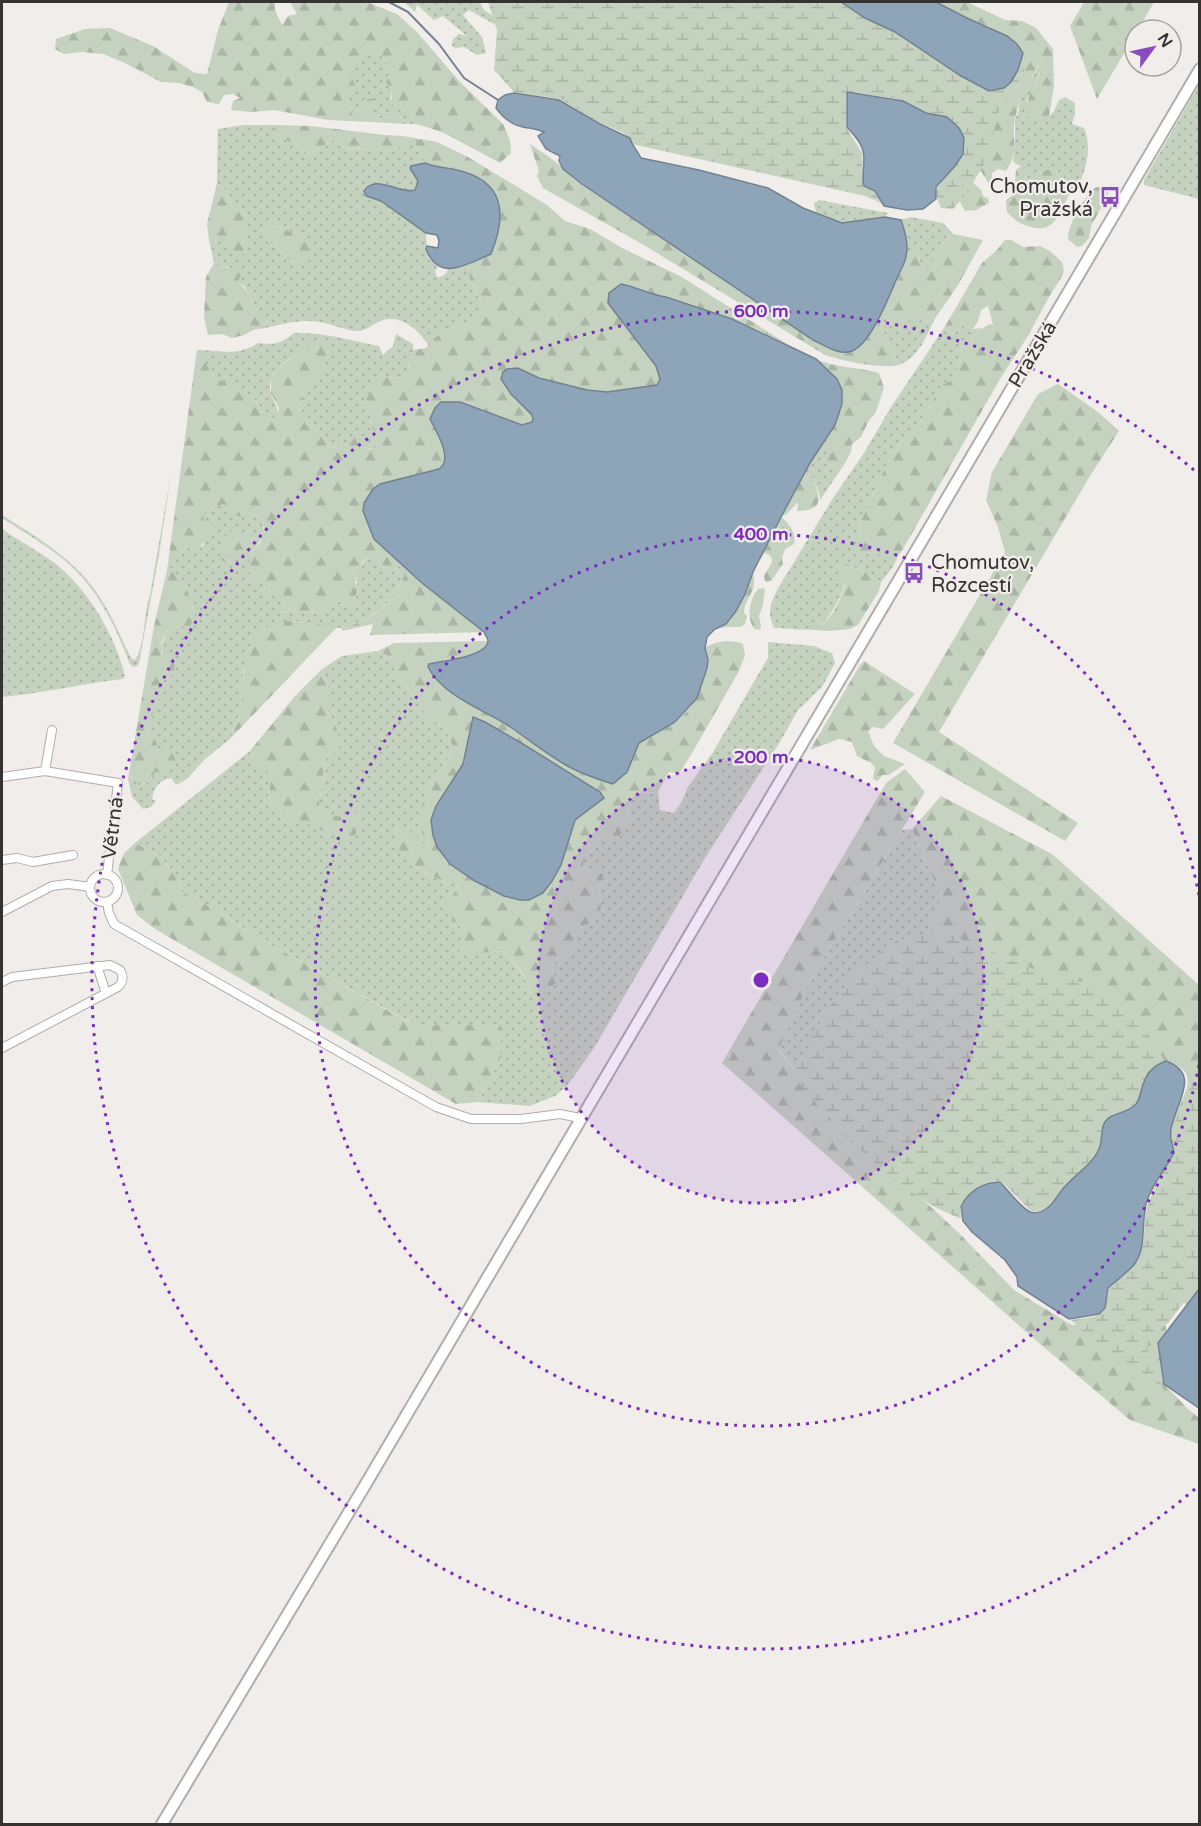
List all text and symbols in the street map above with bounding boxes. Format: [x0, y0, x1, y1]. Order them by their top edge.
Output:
north arrow [1123, 18, 1183, 78]
text: N [1153, 30, 1177, 51]
place label: Chomutov, Pražská [990, 175, 1093, 222]
bus stop icon: Chomutov, Pražská [1098, 185, 1122, 209]
text: 600 m [733, 300, 789, 322]
street label: Pražská [1004, 317, 1062, 392]
text: 400 m [733, 523, 789, 545]
place label: Chomutov, Rozcestí [931, 551, 1034, 598]
bus stop icon: Chomutov, Rozcestí [902, 561, 926, 585]
text: 200 m [733, 746, 789, 768]
street label: Větrná [97, 795, 129, 861]
centre of rings [751, 970, 771, 990]

